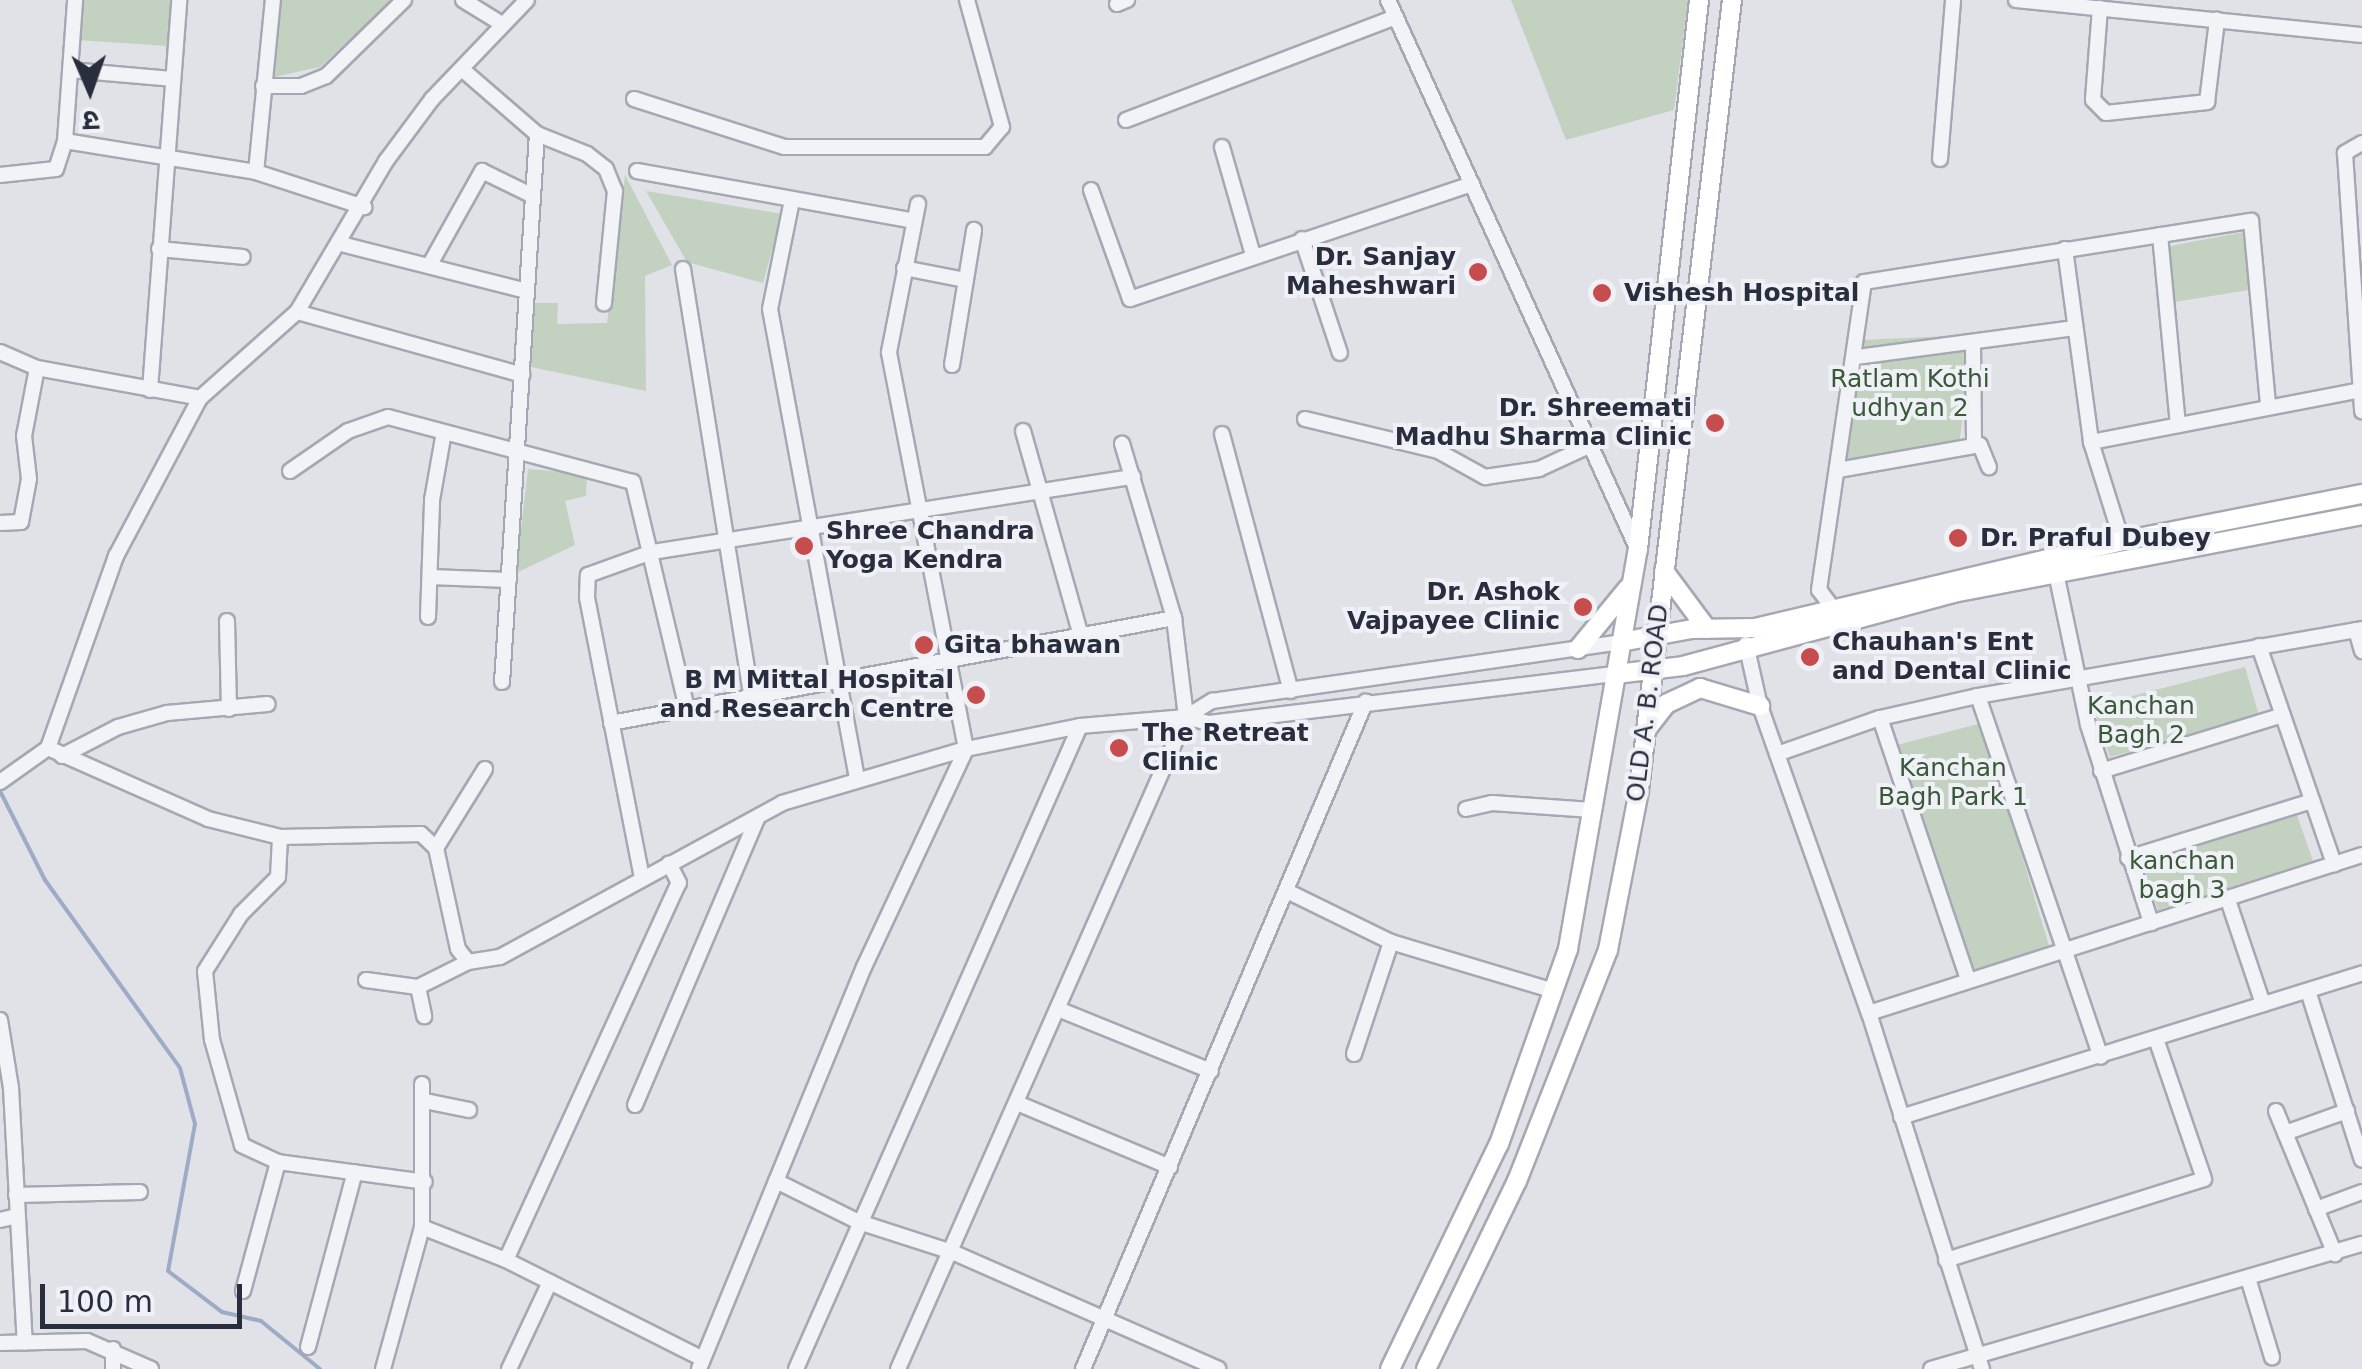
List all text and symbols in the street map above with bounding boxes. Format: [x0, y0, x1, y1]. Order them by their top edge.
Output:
north arrow [40, 40, 140, 140]
text: उ [82, 104, 100, 137]
place label: Dr. Sanjay Maheshwari [1286, 243, 1456, 302]
marker: Dr. Sanjay Maheshwari [1465, 259, 1491, 285]
place label: Vishesh Hospital [1624, 278, 1859, 308]
marker: Vishesh Hospital [1589, 280, 1615, 306]
park label: Ratlam Kothi udhyan 2 [1830, 365, 1990, 424]
place label: Dr. Shreemati Madhu Sharma Clinic [1395, 394, 1692, 453]
marker: Dr. Shreemati Madhu Sharma Clinic [1702, 410, 1728, 436]
place label: Shree Chandra Yoga Kendra [826, 517, 1035, 576]
place label: Dr. Praful Dubey [1980, 523, 2211, 553]
marker: Dr. Praful Dubey [1945, 525, 1971, 551]
marker: Shree Chandra Yoga Kendra [791, 533, 817, 559]
place label: Dr. Ashok Vajpayee Clinic [1347, 578, 1560, 637]
marker: Dr. Ashok Vajpayee Clinic [1570, 594, 1596, 620]
street label: OLD A. B. ROAD [1621, 602, 1675, 804]
place label: Chauhan's Ent and Dental Clinic [1832, 628, 2072, 687]
place label: Gita bhawan [944, 630, 1121, 660]
marker: Gita bhawan [913, 634, 935, 656]
marker: Chauhan's Ent and Dental Clinic [1797, 644, 1823, 670]
place label: B M Mittal Hospital and Research Centre [660, 666, 954, 725]
marker: B M Mittal Hospital and Research Centre [963, 682, 989, 708]
park label: Kanchan Bagh 2 [2087, 692, 2195, 751]
place label: The Retreat Clinic [1142, 719, 1309, 778]
marker: The Retreat Clinic [1106, 735, 1132, 761]
park label: Kanchan Bagh Park 1 [1878, 754, 2028, 813]
park label: kanchan bagh 3 [2129, 847, 2235, 906]
scale bar [45, 1264, 248, 1326]
text: 100 m [57, 1284, 153, 1319]

